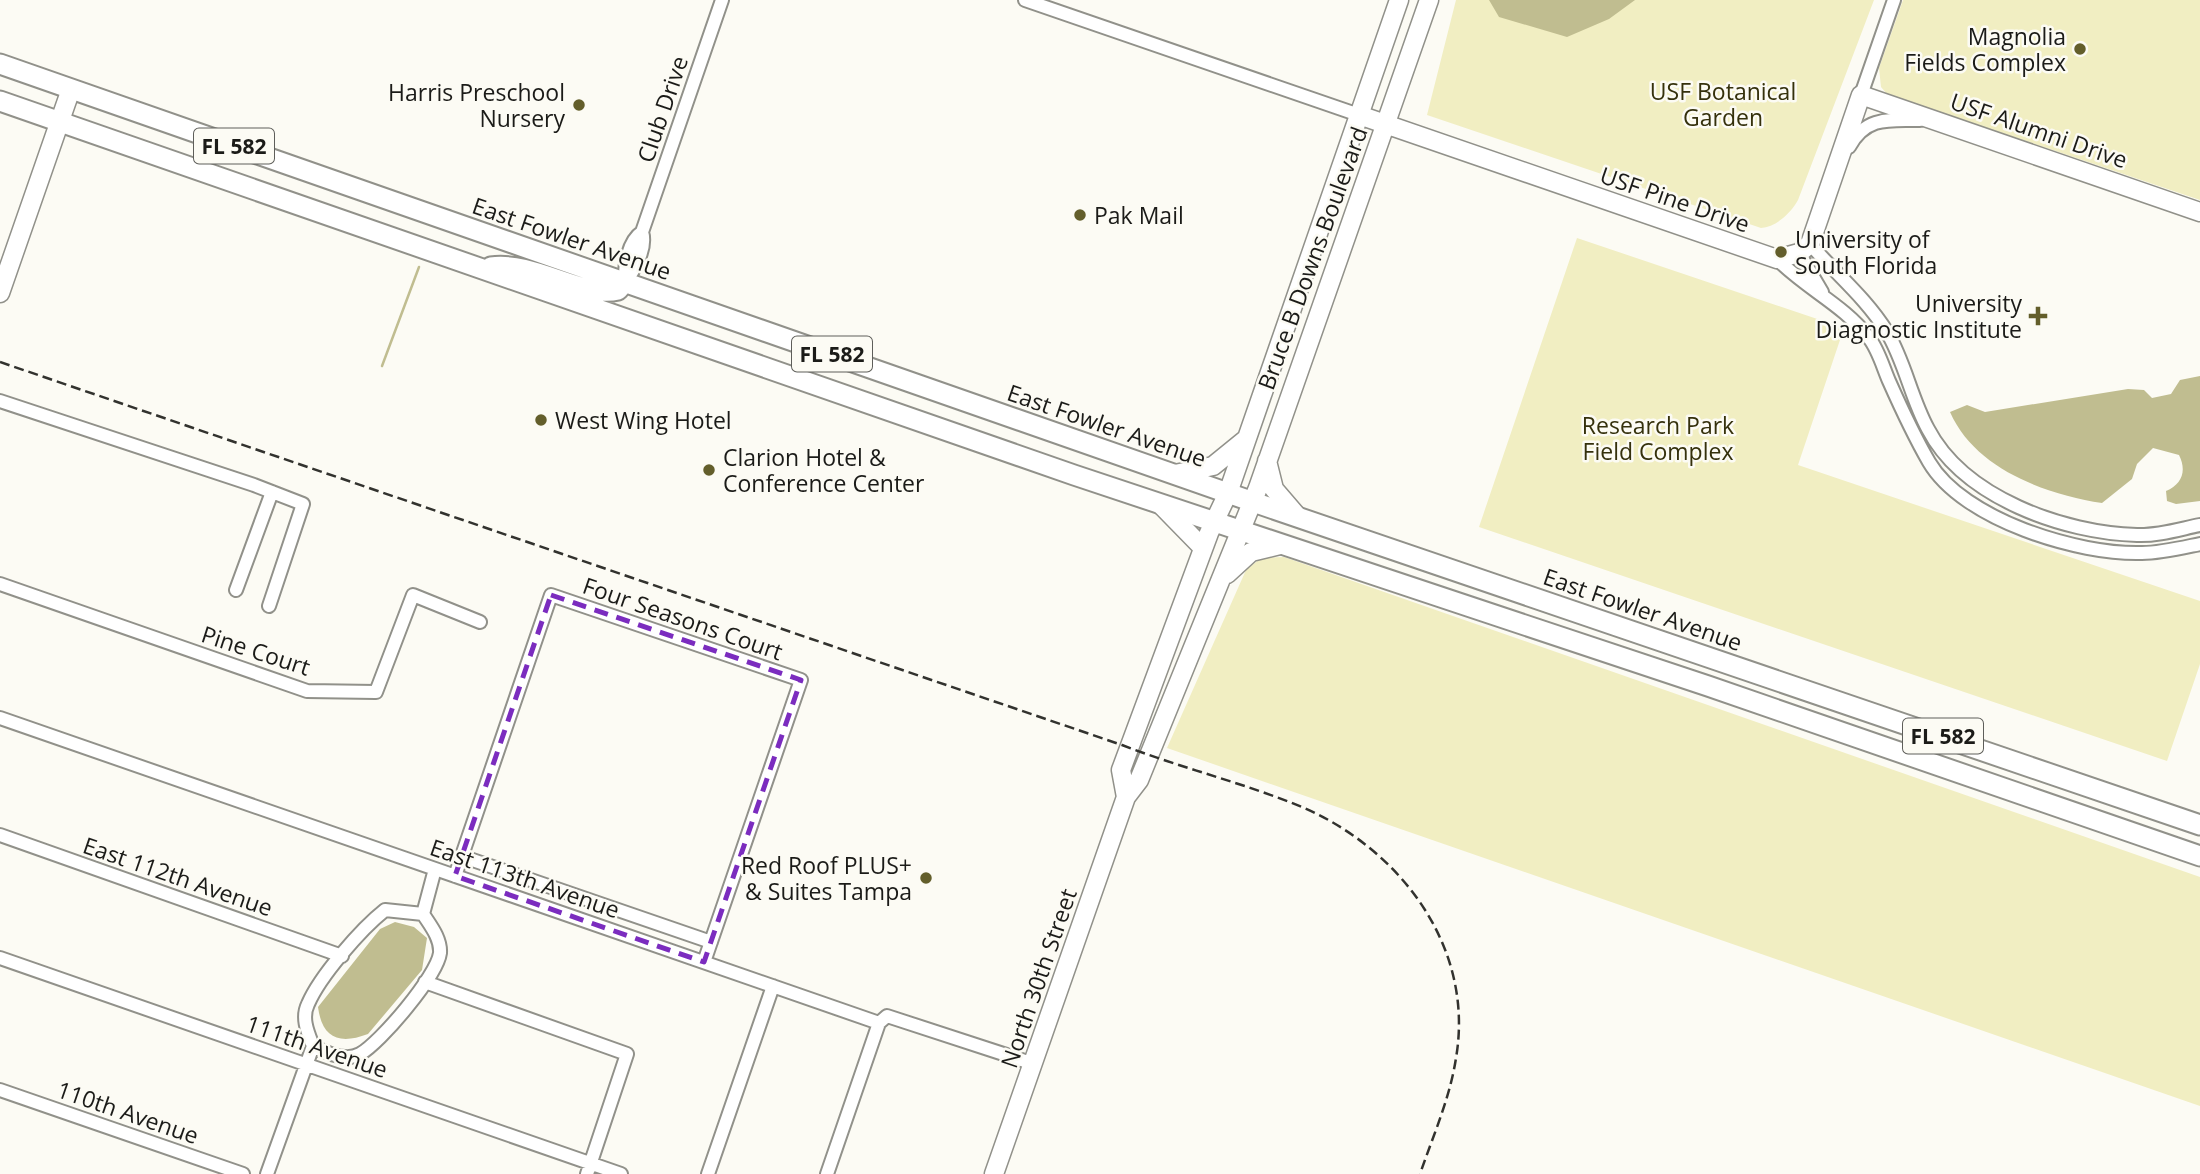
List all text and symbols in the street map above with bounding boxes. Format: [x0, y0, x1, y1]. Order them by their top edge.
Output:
place label: Magnolia Fields Complex [1904, 20, 2066, 78]
marker: Magnolia Fields Complex [2072, 41, 2088, 57]
street label: Club Drive [629, 51, 695, 167]
park label: USF Botanical Garden [1650, 75, 1796, 133]
place label: Harris Preschool Nursery [388, 76, 565, 134]
street label: USF Alumni Drive [1946, 85, 2132, 175]
marker: Harris Preschool Nursery [571, 97, 587, 113]
street label: Bruce B Downs Boulevard [1249, 122, 1375, 394]
road number: FL 582 [194, 128, 274, 164]
street label: USF Pine Drive [1596, 158, 1754, 240]
street label: East Fowler Avenue [468, 189, 676, 287]
place label: Pak Mail [1094, 199, 1184, 231]
marker: Pak Mail [1072, 207, 1088, 223]
place label: University of South Florida [1795, 223, 1937, 281]
marker: University of South Florida [1773, 244, 1789, 260]
place label: University Diagnostic Institute [1815, 287, 2022, 345]
marker: University Diagnostic Institute [2028, 306, 2048, 326]
road number: FL 582 [792, 336, 872, 372]
street label: East Fowler Avenue [1003, 376, 1211, 474]
place label: West Wing Hotel [555, 404, 732, 436]
park label: Research Park Field Complex [1582, 409, 1734, 467]
marker: West Wing Hotel [533, 412, 549, 428]
place label: Clarion Hotel & Conference Center [723, 441, 925, 499]
marker: Clarion Hotel & Conference Center [701, 462, 717, 478]
street label: East Fowler Avenue [1539, 560, 1747, 658]
street label: Four Seasons Court [579, 569, 787, 667]
street label: Pine Court [197, 617, 315, 683]
road number: FL 582 [1903, 718, 1983, 754]
street label: East 112th Avenue [79, 829, 277, 923]
street label: East 113th Avenue [426, 831, 624, 925]
place label: Red Roof PLUS+ & Suites Tampa [741, 849, 912, 907]
marker: Red Roof PLUS+ & Suites Tampa [918, 870, 934, 886]
street label: North 30th Street [992, 884, 1084, 1072]
street label: 111th Avenue [242, 1007, 392, 1085]
street label: 110th Avenue [53, 1073, 203, 1151]

